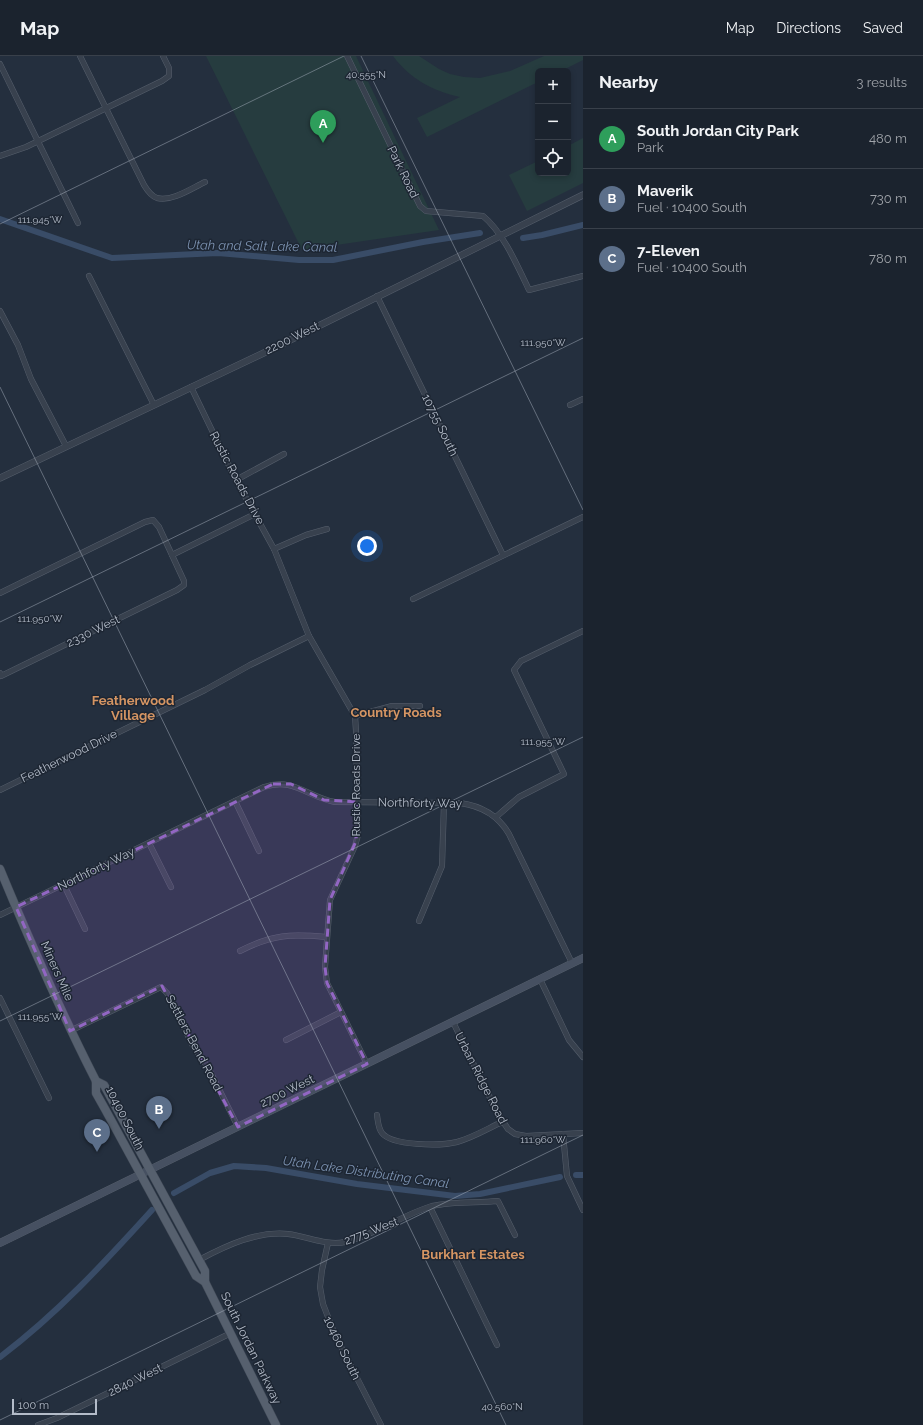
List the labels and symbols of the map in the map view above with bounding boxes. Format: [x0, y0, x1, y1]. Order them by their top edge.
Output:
text: 40.555°N [346, 69, 386, 80]
pin: A [310, 110, 336, 143]
street label: Park Road [384, 144, 422, 200]
text: 111.945°W [18, 214, 63, 225]
water label: Utah and Salt Lake Canal [187, 237, 338, 255]
street label: 2200 West [263, 319, 321, 357]
text: 111.950°W [520, 337, 566, 348]
street label: 10755 South [419, 392, 461, 458]
street label: Rustic Roads Drive [207, 429, 267, 527]
your location [357, 536, 377, 556]
street label: 2330 West [64, 612, 122, 650]
text: 111.950°W [17, 613, 63, 624]
district label: Featherwood Village [92, 693, 174, 723]
district label: Country Roads [350, 705, 442, 720]
street label: Featherwood Drive [19, 727, 119, 785]
street label: Rustic Roads Drive [349, 733, 363, 837]
text: 111.955°W [521, 736, 566, 747]
street label: Northforty Way [378, 795, 463, 811]
street label: Northforty Way [55, 844, 137, 894]
street label: Miners Mile [38, 939, 76, 1003]
street label: Settlers Bend Road [163, 992, 225, 1094]
text: 111.955°W [18, 1011, 63, 1022]
street label: Urban Ridge Road [452, 1030, 510, 1126]
street label: 2700 West [258, 1072, 316, 1110]
street label: 10400 South [103, 1084, 147, 1152]
pin: B [146, 1096, 172, 1129]
pin: C [84, 1119, 110, 1152]
text: 111.960°W [520, 1134, 566, 1145]
water label: Utah Lake Distributing Canal [282, 1153, 451, 1191]
street label: 2775 West [342, 1214, 400, 1248]
district label: Burkhart Estates [421, 1247, 525, 1262]
street label: South Jordan Parkway [218, 1290, 285, 1407]
street label: 10460 South [321, 1314, 363, 1382]
street label: 2840 West [106, 1361, 164, 1399]
scale bar [12, 1397, 97, 1416]
text: 40.560°N [481, 1401, 523, 1412]

